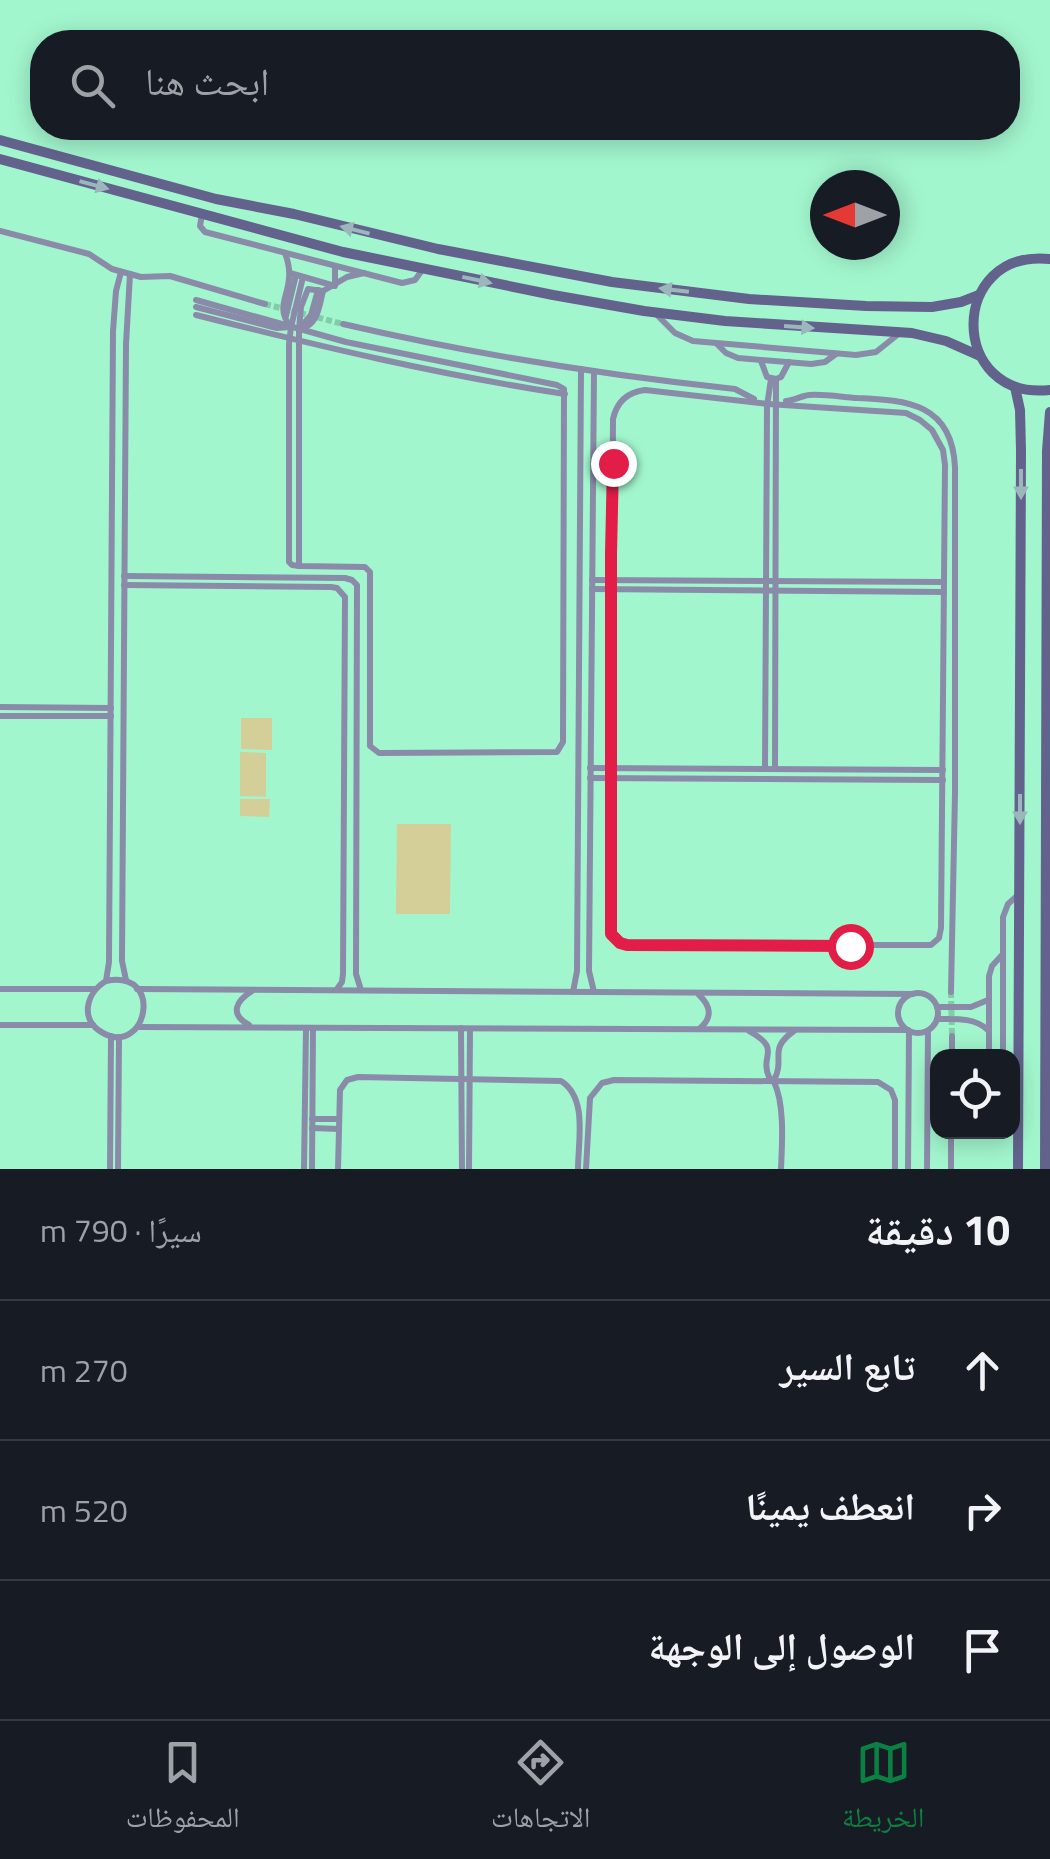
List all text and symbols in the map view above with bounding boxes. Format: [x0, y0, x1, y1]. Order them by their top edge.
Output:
search box [30, 30, 1020, 140]
text: ابحث هنا [145, 52, 269, 110]
icon: search [65, 58, 120, 113]
north arrow [810, 170, 900, 260]
one-way arrow [79, 177, 110, 193]
one-way arrow [339, 222, 370, 237]
one-way arrow [462, 273, 493, 289]
one-way arrow [658, 282, 690, 298]
one-way arrow [783, 319, 815, 335]
route end [591, 441, 637, 487]
one-way arrow [1013, 468, 1029, 500]
one-way arrow [1012, 793, 1028, 825]
route start [828, 924, 874, 970]
map controls [930, 1049, 1020, 1139]
button: locate [930, 1049, 1020, 1139]
text: 10 دقيقة [866, 1197, 1010, 1261]
text: سيرًا · 790 m [40, 1206, 202, 1254]
text: تابع السير [780, 1337, 915, 1395]
icon: ahead [955, 1343, 1010, 1398]
text: 270 m [40, 1346, 128, 1394]
text: انعطف يمينًا [745, 1477, 915, 1535]
icon: right [955, 1483, 1010, 1538]
text: 520 m [40, 1486, 128, 1534]
text: الوصول إلى الوجهة [648, 1617, 915, 1675]
icon: arrive [955, 1623, 1010, 1678]
tab: المحفوظات [126, 1735, 240, 1845]
tab: الاتجاهات [491, 1735, 590, 1845]
tab: الخريطة [842, 1735, 924, 1845]

